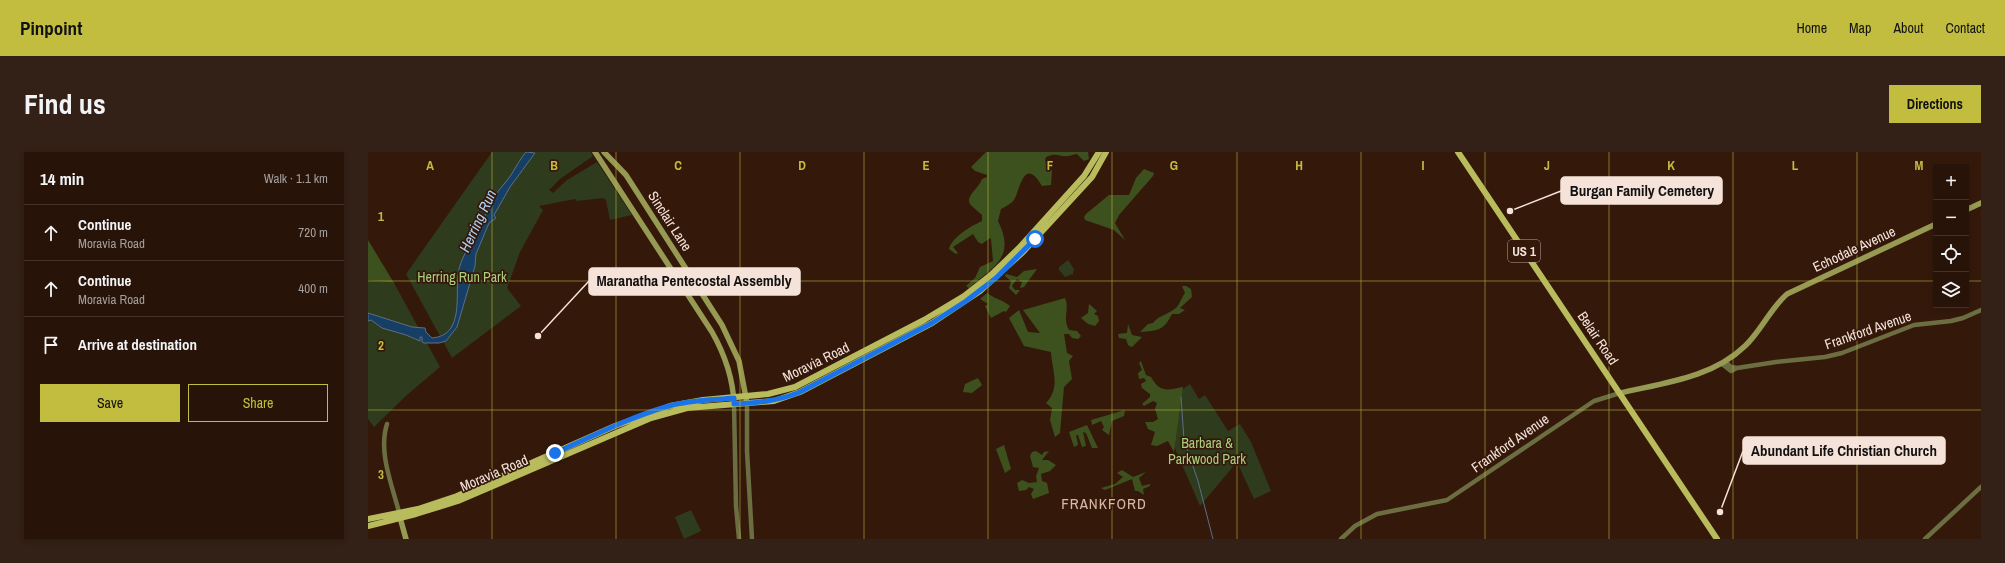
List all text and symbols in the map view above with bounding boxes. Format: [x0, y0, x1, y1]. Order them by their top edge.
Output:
text: Pinpoint [20, 15, 82, 41]
text: Home [1796, 19, 1827, 37]
text: Map [1849, 19, 1871, 37]
text: About [1893, 19, 1923, 37]
text: Contact [1945, 19, 1985, 37]
text: Find us [24, 85, 106, 123]
button: Directions [1889, 85, 1981, 123]
text: A [426, 157, 434, 174]
text: B [550, 157, 558, 174]
text: C [674, 157, 682, 174]
text: D [798, 157, 806, 174]
text: E [922, 157, 930, 174]
text: F [1047, 157, 1054, 174]
text: G [1170, 157, 1178, 174]
text: H [1295, 157, 1303, 174]
text: I [1422, 157, 1425, 174]
text: J [1544, 157, 1550, 174]
text: K [1667, 157, 1675, 174]
text: L [1792, 157, 1799, 174]
text: M [1915, 157, 1924, 174]
map controls [1933, 164, 1969, 308]
button: + [1933, 164, 1969, 200]
text: 14 min [40, 167, 84, 190]
text: Walk · 1.1 km [264, 170, 328, 187]
callout: Burgan Family Cemetery [1561, 177, 1722, 204]
text: Burgan Family Cemetery [1570, 180, 1714, 201]
water label: Herring Run [454, 186, 501, 256]
street label: Sinclair Lane [644, 188, 696, 254]
button: − [1933, 200, 1969, 236]
text: 1 [378, 208, 384, 225]
text: Continue [78, 214, 131, 235]
icon: ahead [40, 222, 62, 244]
street label: Echodale Avenue [1810, 222, 1898, 276]
text: 720 m [298, 224, 328, 241]
route start [1026, 230, 1044, 248]
text: Moravia Road [78, 235, 145, 252]
button: locate [1933, 236, 1969, 272]
road number: US 1 [1508, 240, 1540, 262]
park label: Herring Run Park [417, 268, 507, 286]
callout: Maranatha Pentecostal Assembly [589, 268, 800, 295]
text: Continue [78, 270, 131, 291]
text: Maranatha Pentecostal Assembly [596, 270, 792, 291]
button: layers [1933, 272, 1969, 308]
icon: ahead [40, 278, 62, 300]
text: 400 m [298, 280, 328, 297]
text: Moravia Road [78, 291, 145, 308]
street label: Frankford Avenue [1822, 307, 1914, 353]
street label: Belair Road [1574, 308, 1622, 368]
icon: arrive [40, 334, 62, 356]
text: Arrive at destination [78, 334, 197, 355]
text: 2 [378, 337, 384, 354]
street label: Moravia Road [780, 338, 852, 386]
button: Save [40, 384, 180, 422]
button: Share [188, 384, 328, 422]
street label: Frankford Avenue [1468, 410, 1552, 476]
park label: Barbara & Parkwood Park [1168, 434, 1246, 468]
callout: Abundant Life Christian Church [1743, 437, 1945, 464]
text: Abundant Life Christian Church [1751, 440, 1937, 461]
route end [546, 444, 564, 462]
street label: Moravia Road [457, 451, 531, 495]
text: 3 [378, 466, 384, 483]
district label: FRANKFORD [1061, 493, 1147, 514]

